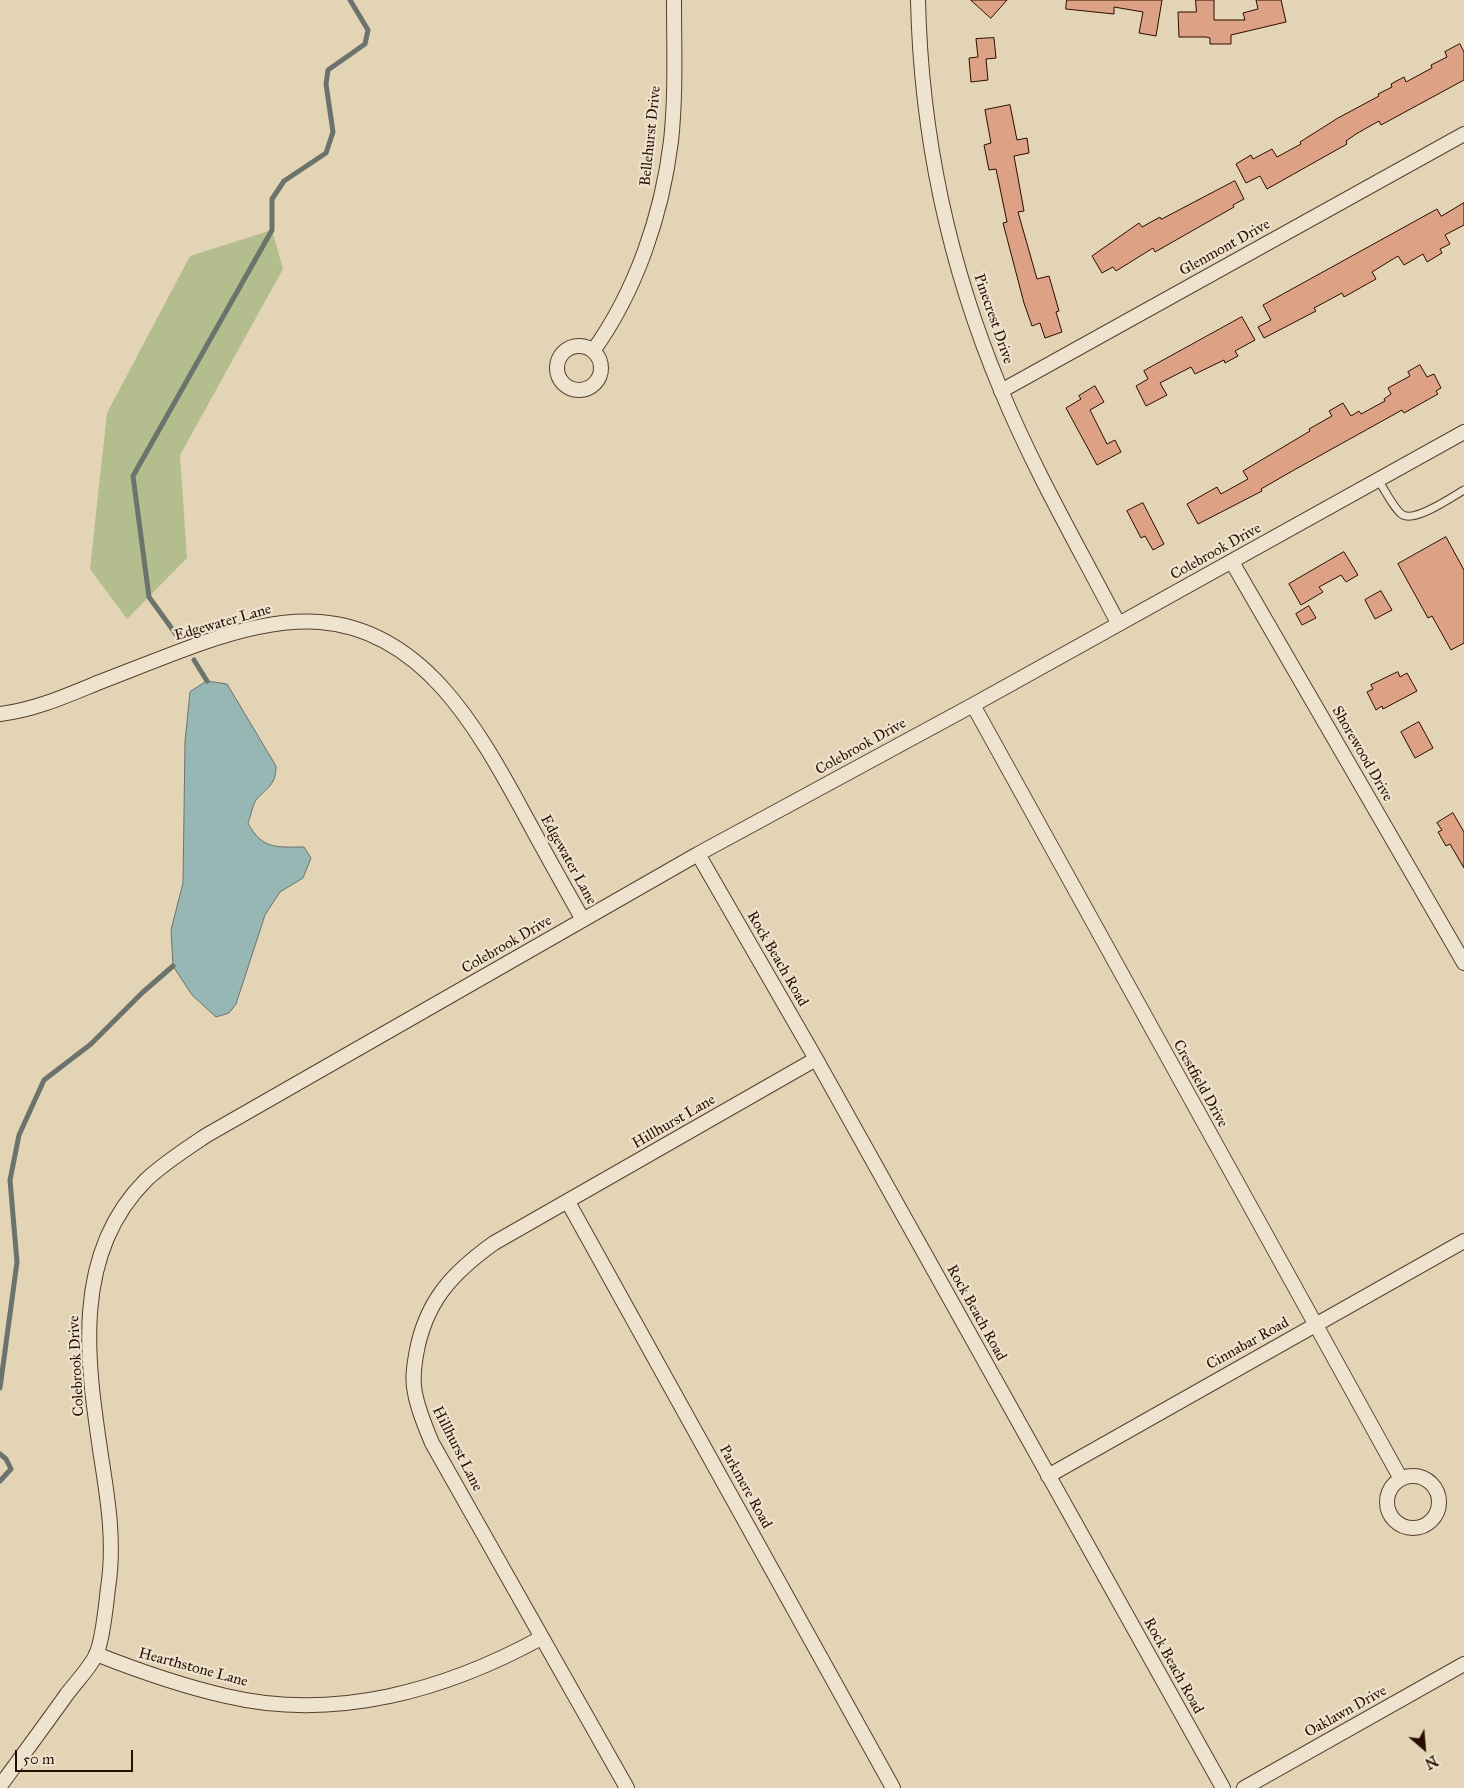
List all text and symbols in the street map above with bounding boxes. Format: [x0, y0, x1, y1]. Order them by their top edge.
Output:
street label: Bellehurst Drive [637, 85, 665, 187]
street label: Glenmont Drive [1177, 216, 1273, 280]
street label: Pinecrest Drive [969, 272, 1017, 366]
street label: Colebrook Drive [1167, 520, 1265, 584]
street label: Edgewater Lane [173, 601, 273, 645]
street label: Shorewood Drive [1328, 703, 1396, 805]
street label: Colebrook Drive [812, 715, 910, 779]
street label: Edgewater Lane [536, 812, 600, 908]
street label: Rock Beach Road [742, 908, 812, 1010]
street label: Colebrook Drive [459, 912, 555, 978]
street label: Crestfield Drive [1169, 1037, 1231, 1131]
street label: Hillhurst Lane [629, 1091, 719, 1153]
street label: Rock Beach Road [942, 1262, 1010, 1364]
street label: Cinnabar Road [1204, 1314, 1292, 1374]
street label: Colebrook Drive [65, 1315, 89, 1417]
street label: Hillhurst Lane [428, 1404, 486, 1494]
street label: Parkmere Road [715, 1442, 775, 1532]
street label: Rock Beach Road [1139, 1615, 1207, 1717]
street label: Hearthstone Lane [136, 1645, 250, 1691]
street label: Oaklawn Drive [1302, 1682, 1390, 1742]
north arrow [1399, 1723, 1449, 1773]
scale bar [18, 1740, 135, 1772]
text: 50 m [23, 1750, 55, 1768]
text: N [1422, 1752, 1440, 1772]

